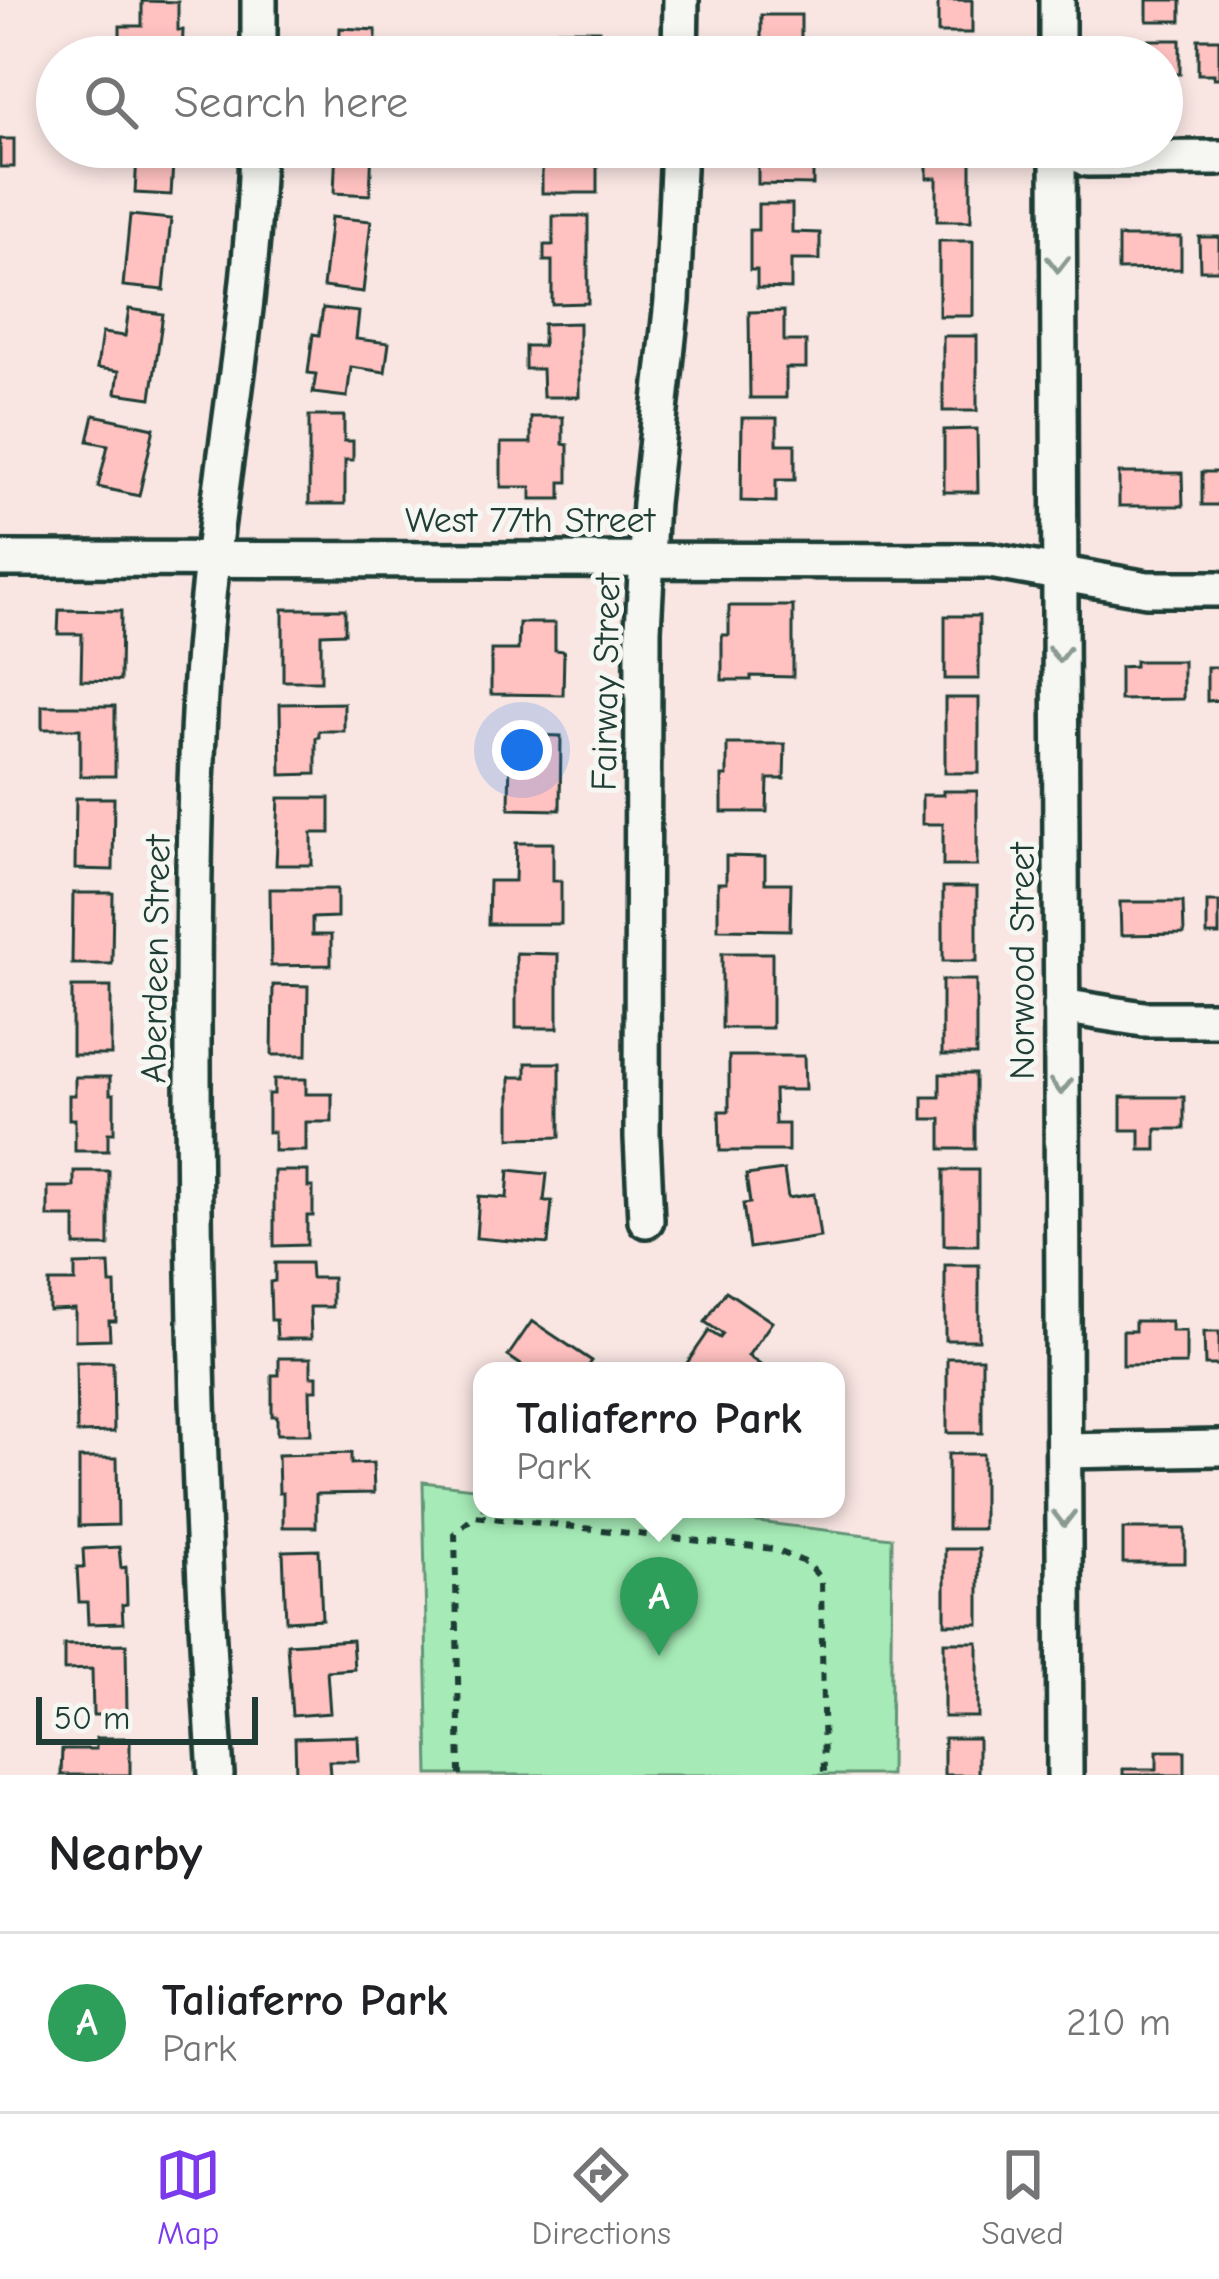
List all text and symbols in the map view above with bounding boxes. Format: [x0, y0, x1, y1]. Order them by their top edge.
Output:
search box [36, 36, 1183, 168]
icon: search [78, 69, 144, 135]
text: Search here [174, 76, 408, 128]
one-way arrow [1045, 256, 1071, 274]
street label: West 77th Street [405, 500, 657, 541]
street label: Fairway Street [584, 571, 628, 791]
one-way arrow [1046, 646, 1072, 664]
your location [492, 720, 552, 780]
street label: Aberdeen Street [133, 833, 179, 1084]
street label: Norwood Street [1002, 841, 1043, 1080]
one-way arrow [1048, 1078, 1074, 1096]
popup [473, 1362, 845, 1518]
text: Taliaferro Park [516, 1392, 802, 1444]
text: Park [516, 1444, 591, 1489]
one-way arrow [1051, 1510, 1077, 1528]
pin: A [620, 1557, 698, 1656]
scale bar [36, 1691, 258, 1744]
text: 50 m [54, 1699, 130, 1737]
text: Nearby [48, 1824, 202, 1883]
text: Taliaferro Park [162, 1974, 448, 2026]
text: A [76, 2000, 98, 2045]
text: 210 m [1066, 2000, 1171, 2045]
text: Park [162, 2026, 237, 2071]
tab: Map [155, 2142, 221, 2252]
tab: Directions [532, 2142, 671, 2252]
tab: Saved [981, 2142, 1064, 2252]

